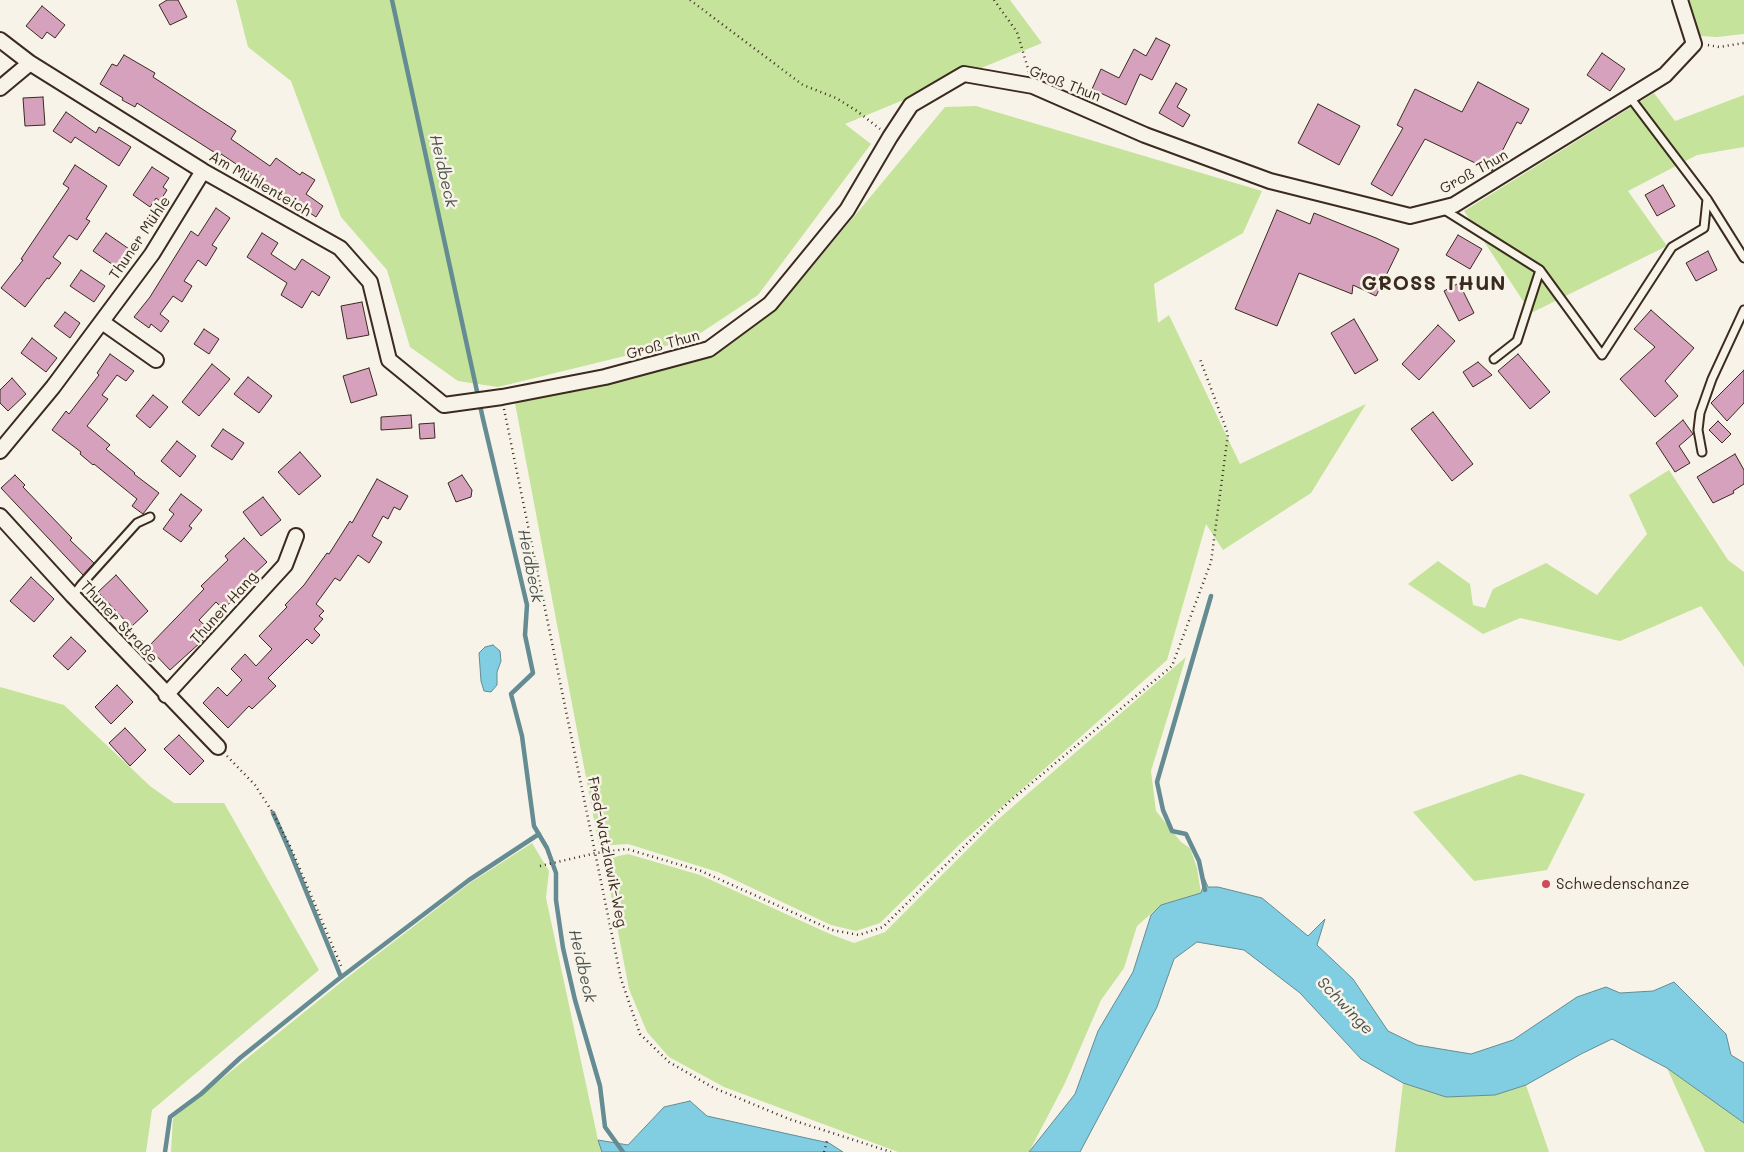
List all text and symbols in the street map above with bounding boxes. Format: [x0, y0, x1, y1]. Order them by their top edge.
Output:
street label: Groß Thun [1027, 62, 1103, 106]
water label: Heidbeck [425, 133, 461, 209]
street label: Groß Thun [1437, 146, 1511, 198]
street label: Am Mühlenteich [206, 147, 314, 221]
street label: Thuner Mühle [106, 193, 174, 283]
district label: GROSS THUN [1360, 272, 1508, 296]
street label: Groß Thun [624, 327, 702, 363]
water label: Heidbeck [513, 528, 547, 604]
street label: Thuner Hang [187, 568, 261, 648]
street label: Thuner Straße [76, 577, 162, 667]
street label: Fred-Watzlawik-Weg [584, 775, 630, 929]
place label: Schwedenschanze [1556, 875, 1690, 893]
marker: Schwedenschanze [1540, 878, 1552, 890]
water label: Heidbeck [564, 928, 600, 1004]
water label: Schwinge [1313, 973, 1377, 1039]

